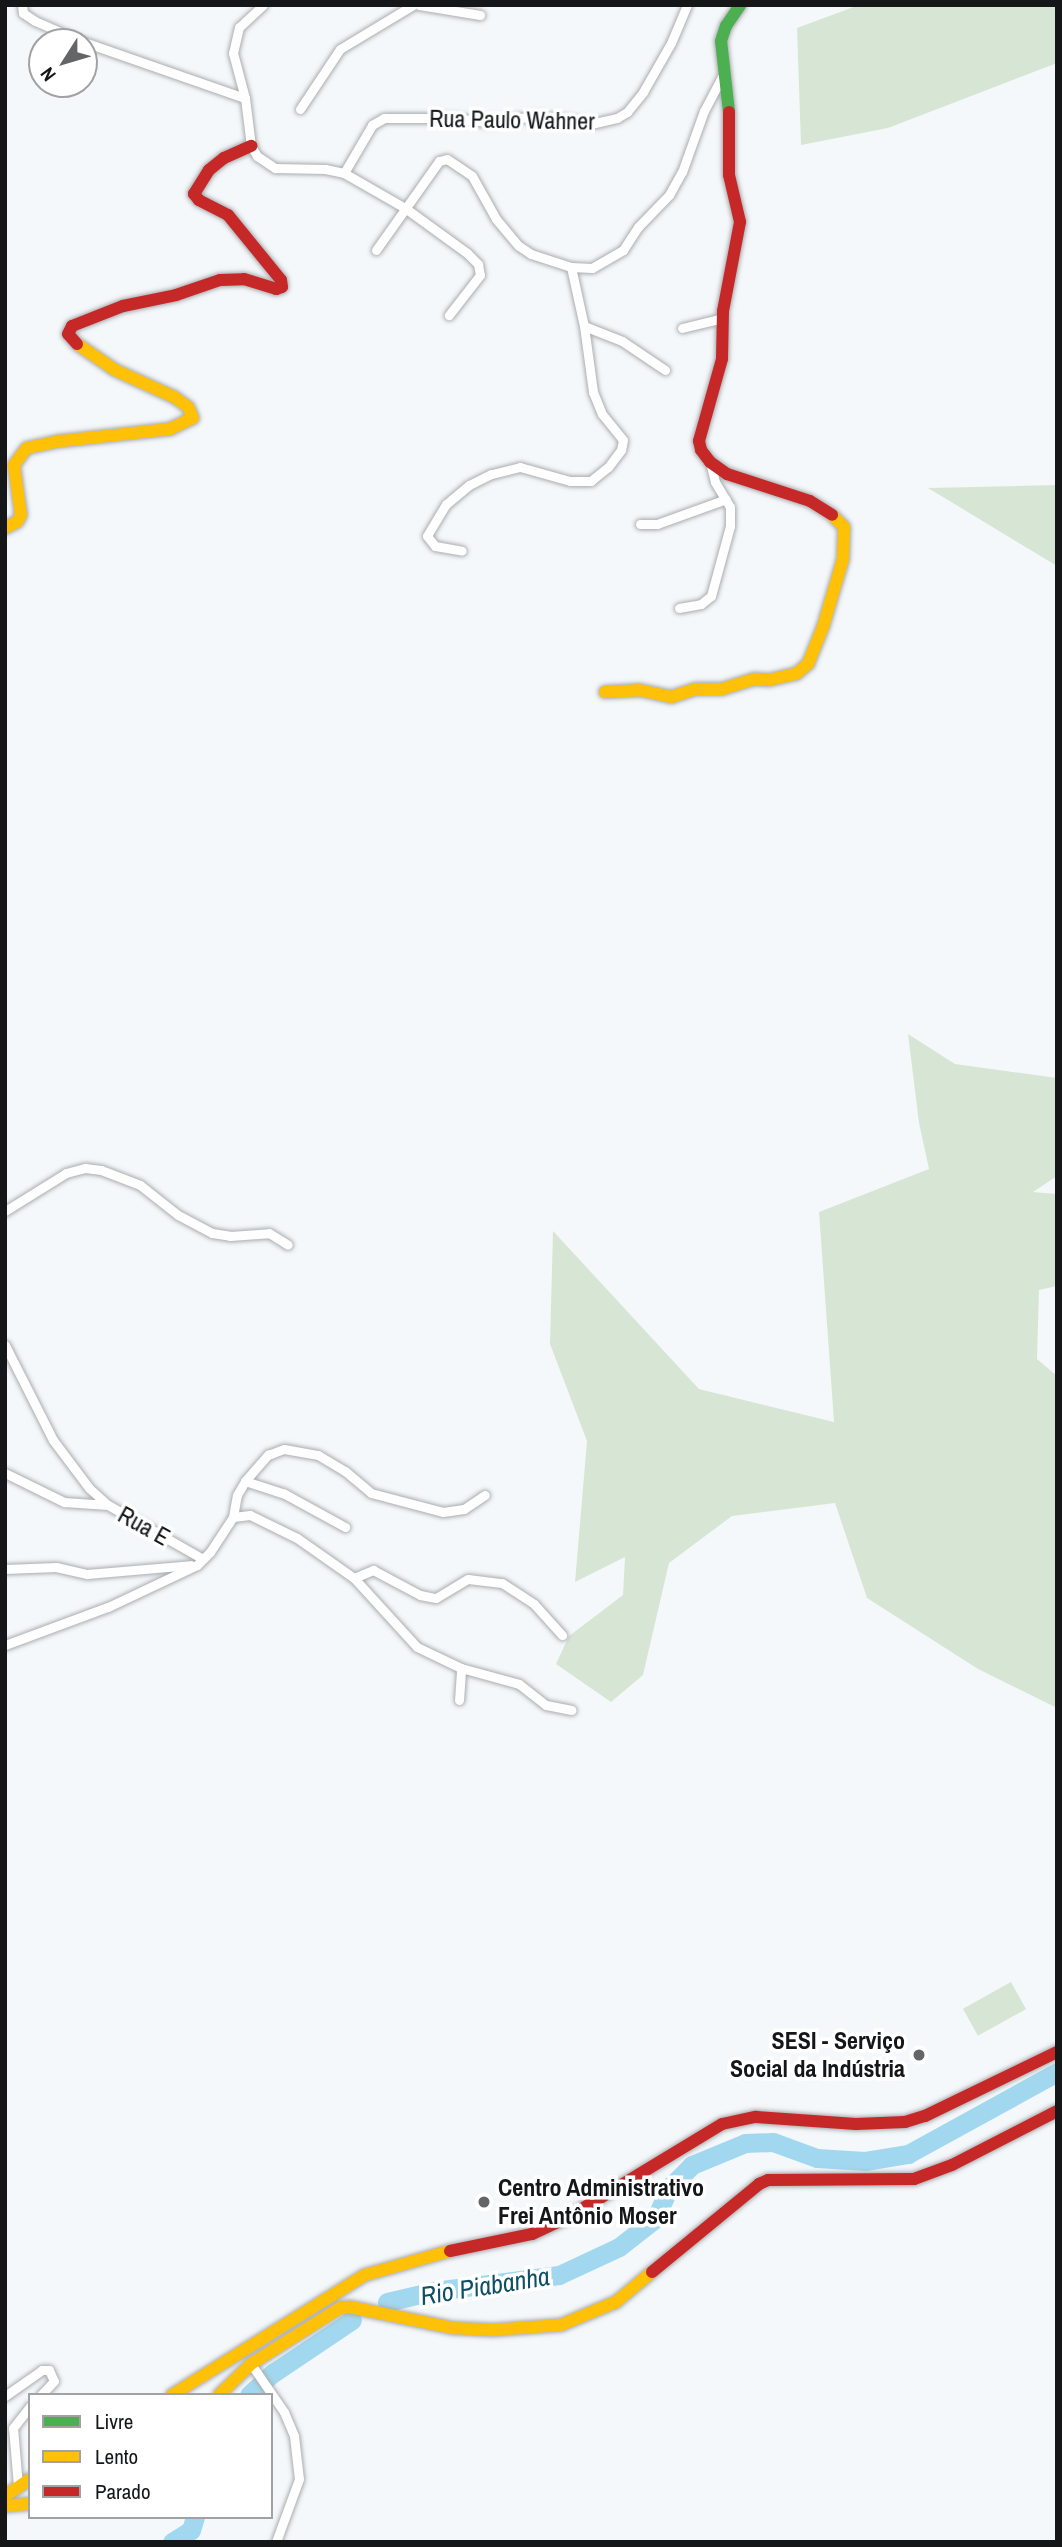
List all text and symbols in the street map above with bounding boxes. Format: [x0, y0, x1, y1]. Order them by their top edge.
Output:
north arrow [28, 28, 98, 98]
text: N [34, 62, 62, 87]
street label: Rua Paulo Wahner [429, 104, 595, 136]
street label: Rua E [113, 1500, 175, 1552]
place label: SESI - Serviço Social da Indústria [730, 2027, 905, 2083]
marker: SESI - Serviço Social da Indústria [911, 2047, 927, 2063]
place label: Centro Administrativo Frei Antônio Moser [498, 2174, 705, 2230]
marker: Centro Administrativo Frei Antônio Moser [476, 2194, 492, 2210]
water label: Rio Piabanha [418, 2260, 552, 2312]
legend [28, 2393, 273, 2519]
text: Livre [95, 2407, 133, 2436]
text: Lento [95, 2442, 138, 2471]
text: Parado [95, 2477, 151, 2506]

